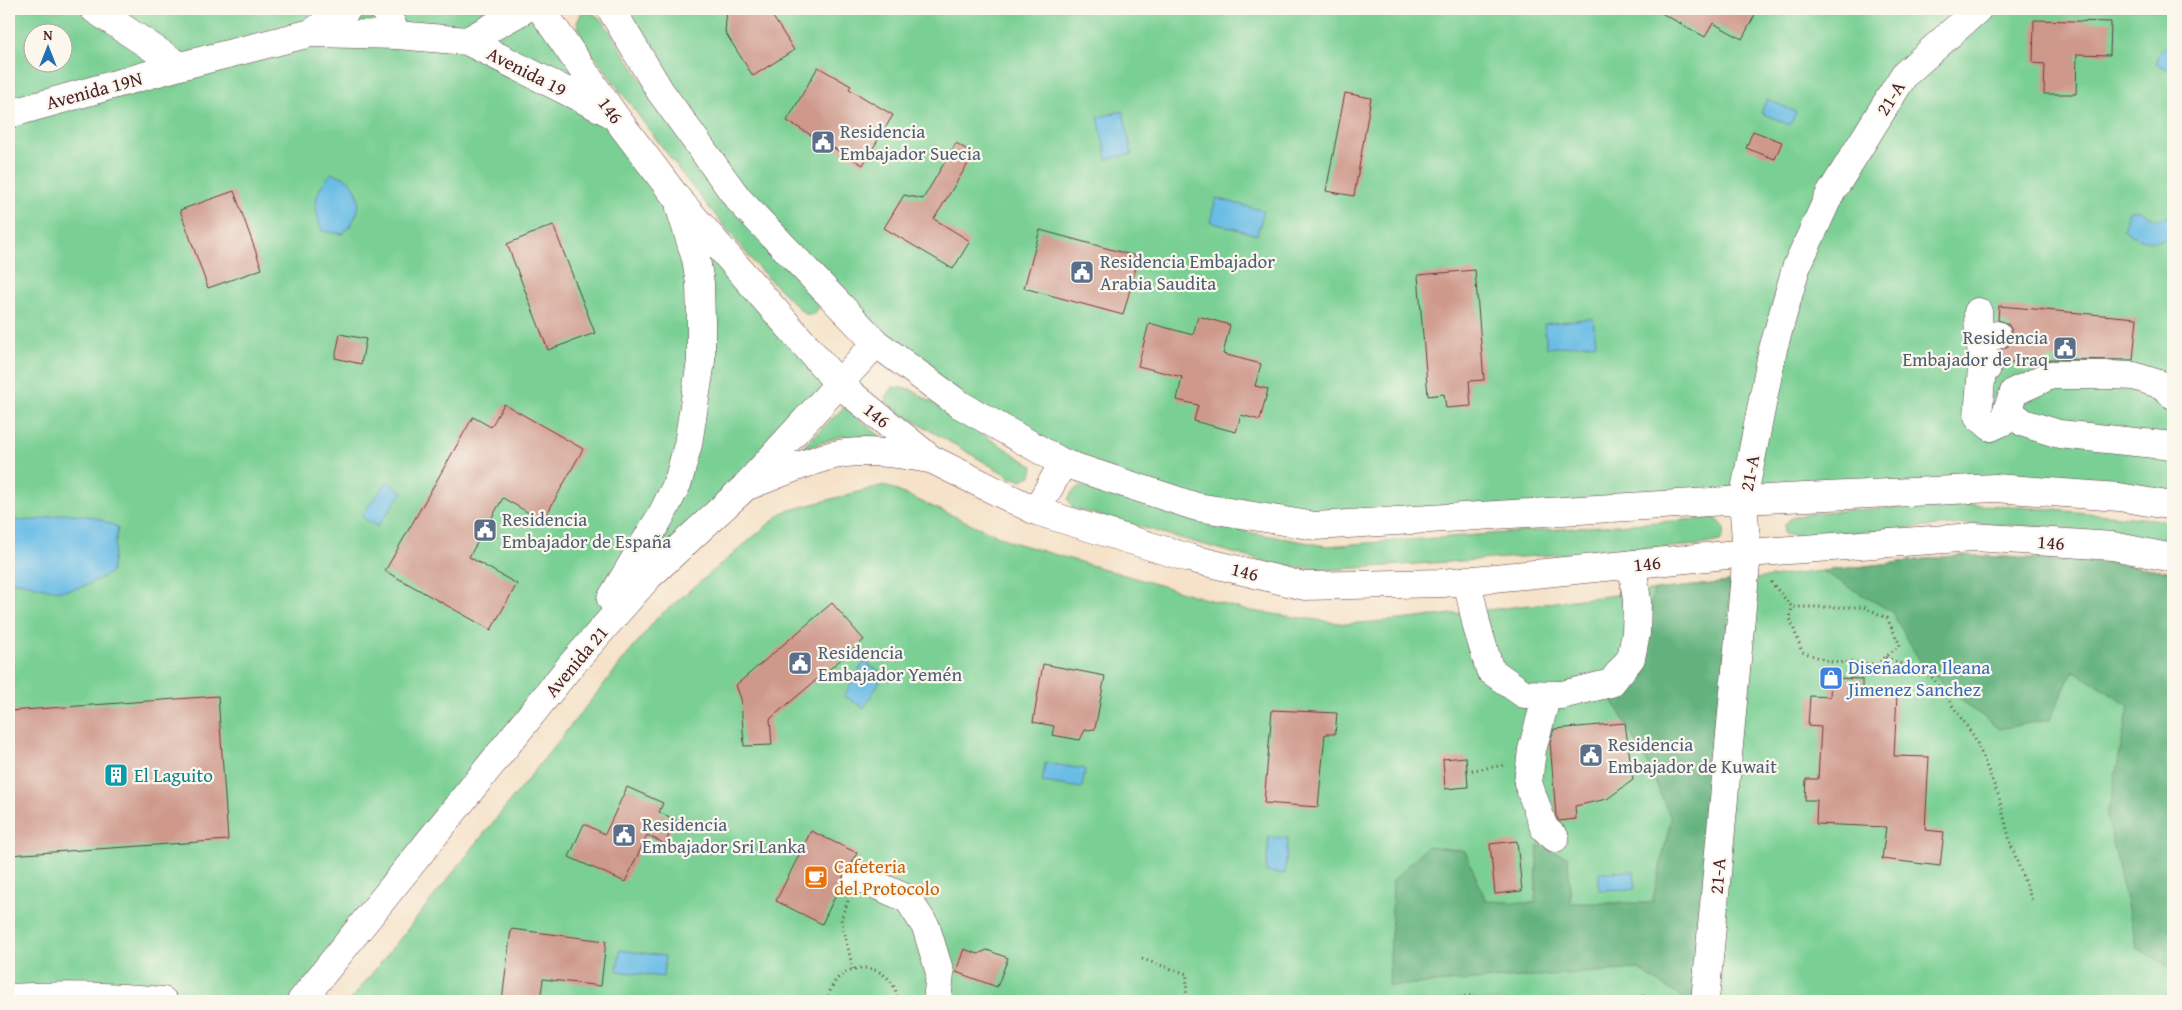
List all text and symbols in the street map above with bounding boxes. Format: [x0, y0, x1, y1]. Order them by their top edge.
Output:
north arrow [22, 22, 72, 72]
text: N [43, 25, 53, 45]
street label: Avenida 19 [482, 39, 572, 103]
street label: Avenida 19N [43, 64, 145, 116]
street label: 21-A [1868, 75, 1912, 121]
street label: 146 [592, 91, 630, 129]
place label: Residencia Embajador Suecia [840, 117, 981, 167]
public building icon: Residencia Embajador Suecia [810, 129, 836, 155]
place label: Residencia Embajador Arabia Saudita [1100, 247, 1275, 297]
public building icon: Residencia Embajador Arabia Saudita [1069, 259, 1095, 285]
place label: Residencia Embajador de Iraq [1902, 323, 2048, 373]
public building icon: Residencia Embajador de Iraq [2052, 335, 2078, 361]
street label: 146 [858, 395, 896, 435]
street label: 21-A [1732, 452, 1766, 494]
place label: Residencia Embajador de España [502, 505, 671, 555]
public building icon: Residencia Embajador de España [472, 517, 498, 543]
street label: 146 [2036, 527, 2066, 557]
street label: 146 [1632, 548, 1662, 578]
street label: 146 [1228, 554, 1262, 588]
street label: Avenida 21 [538, 619, 614, 703]
place label: Residencia Embajador Yemén [818, 638, 963, 688]
public building icon: Residencia Embajador Yemén [787, 650, 813, 676]
place label: Diseñadora Ileana Jimenez Sanchez [1846, 653, 1990, 703]
shop icon: Diseñadora Ileana Jimenez Sanchez [1818, 665, 1844, 691]
place label: Residencia Embajador de Kuwait [1608, 730, 1777, 780]
public building icon: Residencia Embajador de Kuwait [1578, 742, 1604, 768]
place label: El Laguito [134, 761, 213, 789]
building icon: El Laguito [103, 762, 129, 788]
place label: Residencia Embajador Sri Lanka [642, 810, 806, 860]
public building icon: Residencia Embajador Sri Lanka [611, 822, 637, 848]
place label: Cafeteria del Protocolo [834, 852, 940, 902]
street label: 21-A [1701, 856, 1733, 895]
cafe icon: Cafeteria del Protocolo [803, 864, 829, 890]

